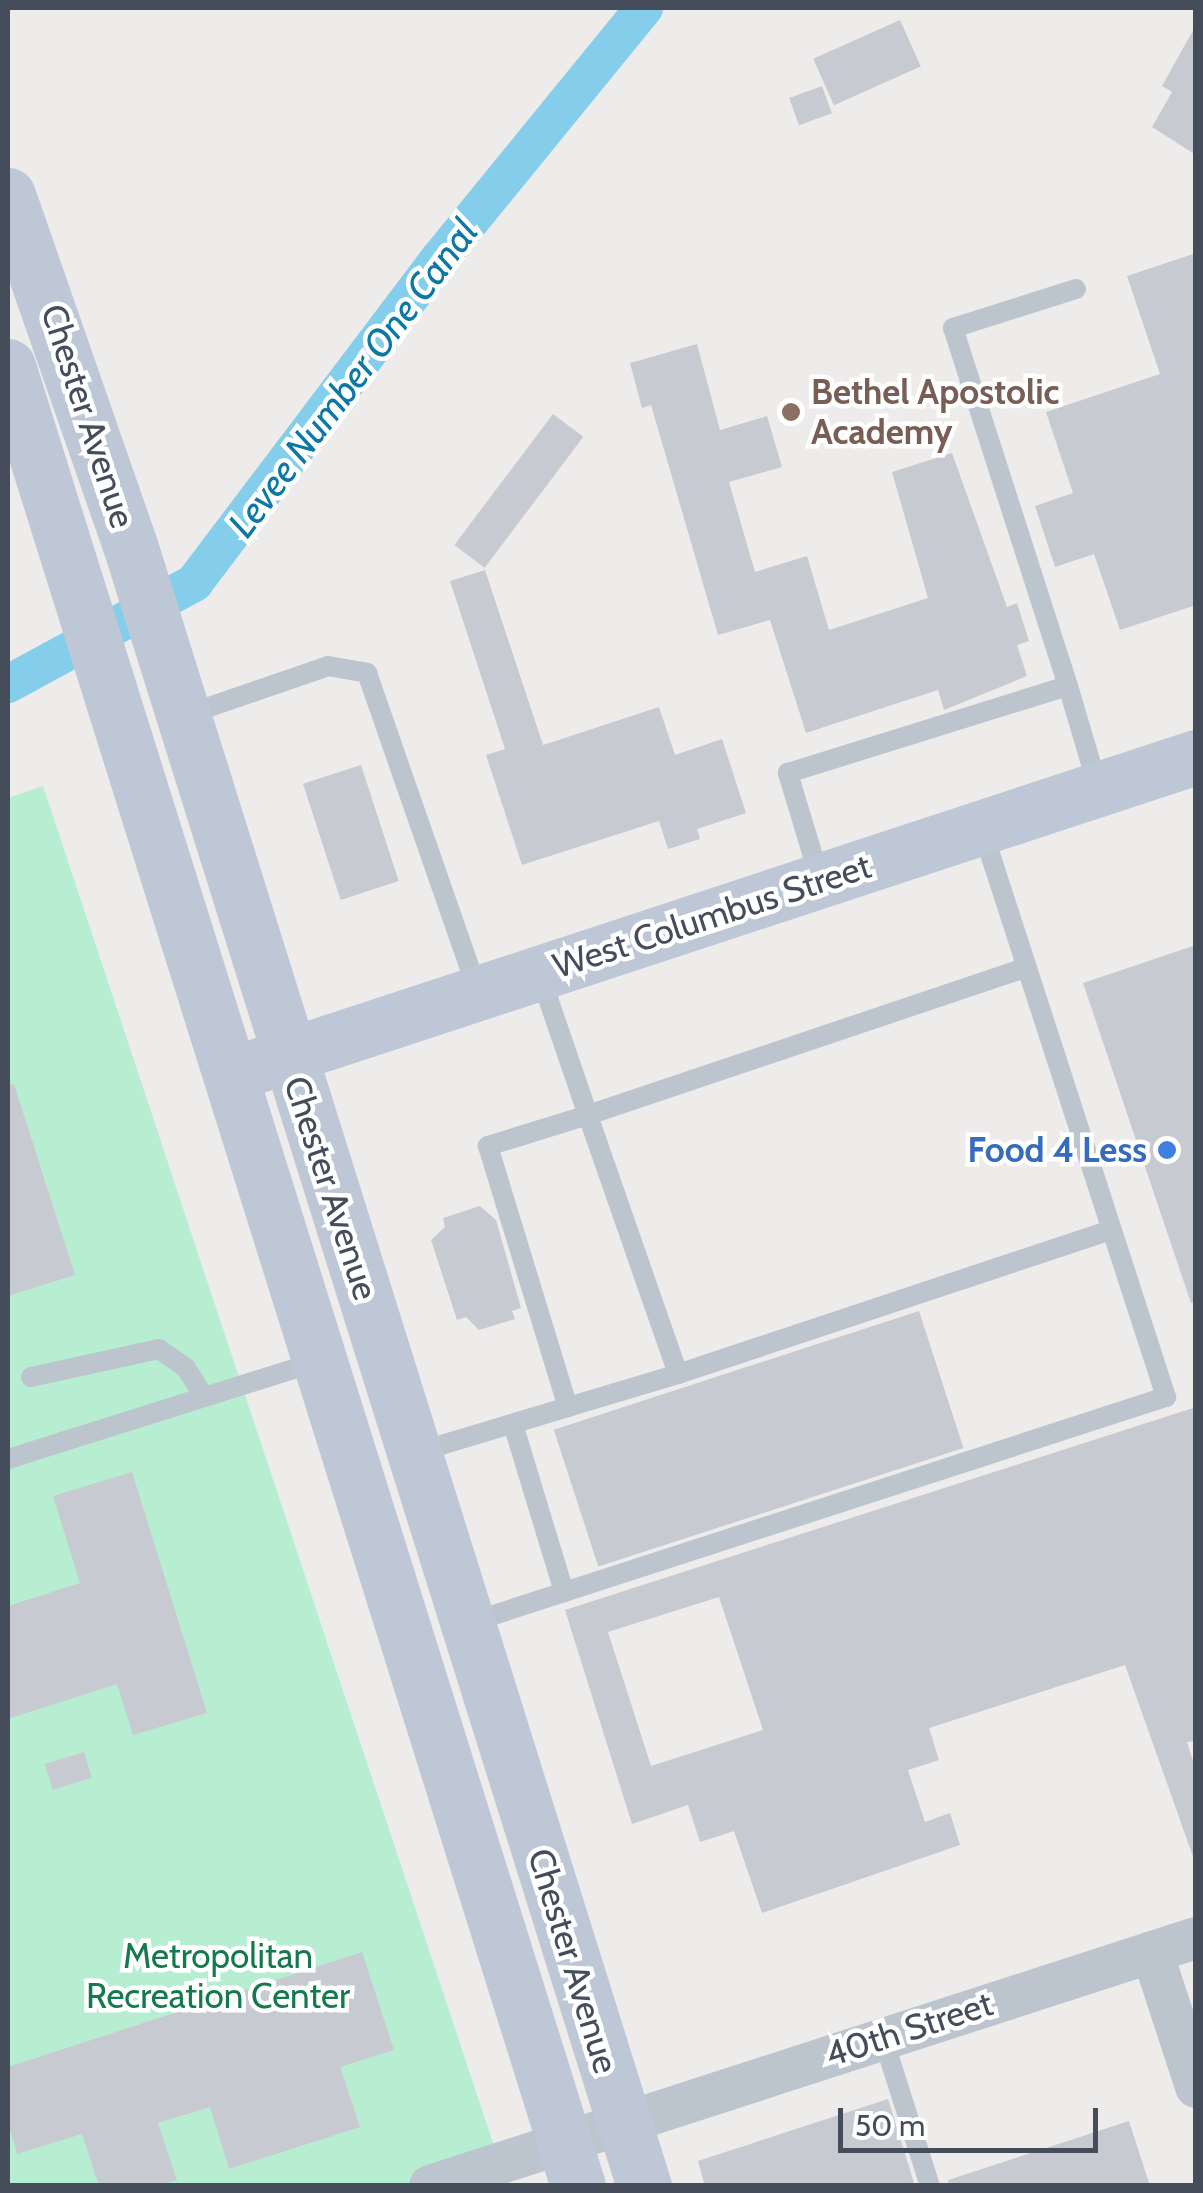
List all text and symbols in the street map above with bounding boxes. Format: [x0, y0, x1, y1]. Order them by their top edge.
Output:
water label: Levee Number One Canal [219, 210, 487, 546]
street label: Chester Avenue [32, 299, 144, 533]
place label: Bethel Apostolic Academy [811, 371, 1060, 453]
marker: Bethel Apostolic Academy [780, 401, 802, 423]
street label: West Columbus Street [548, 845, 876, 987]
street label: Chester Avenue [275, 1071, 387, 1305]
place label: Food 4 Less [968, 1129, 1147, 1171]
marker: Food 4 Less [1156, 1139, 1178, 1161]
street label: Chester Avenue [519, 1844, 627, 2078]
park label: Metropolitan Recreation Center [86, 1935, 350, 2017]
street label: 40th Street [820, 1982, 998, 2076]
scale bar [843, 2088, 1103, 2150]
text: 50 m [855, 2107, 925, 2144]

